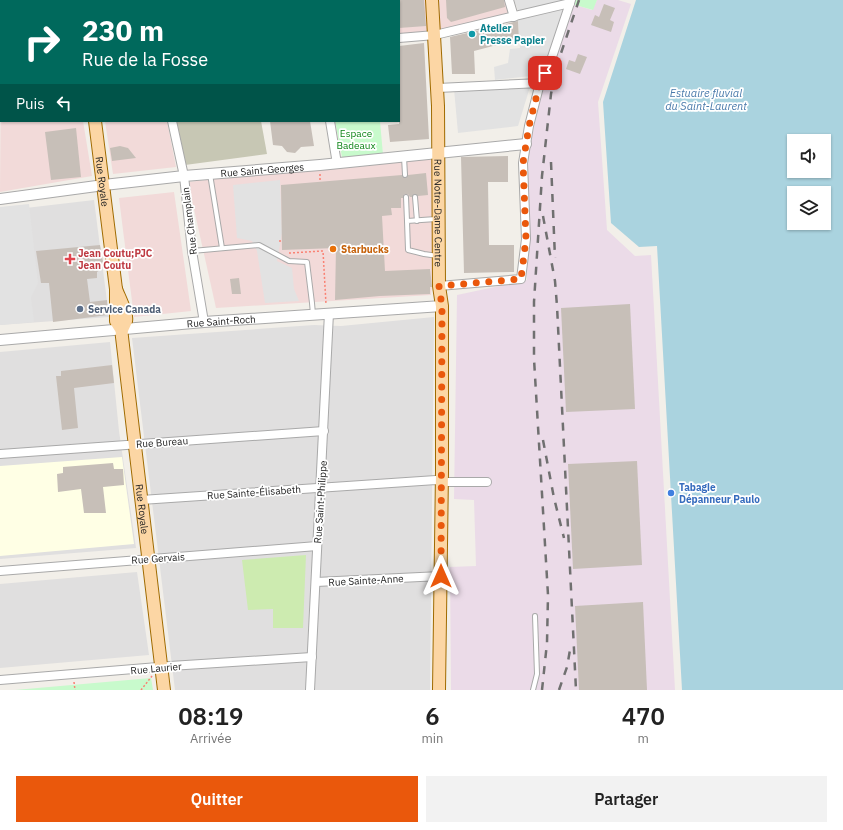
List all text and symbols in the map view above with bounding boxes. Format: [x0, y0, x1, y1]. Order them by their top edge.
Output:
text: 230 m [82, 12, 164, 49]
icon: right [16, 16, 68, 68]
place label: Atelier Presse Papier [480, 22, 545, 47]
marker: Atelier Presse Papier [467, 29, 477, 39]
text: Rue de la Fosse [82, 48, 208, 71]
pin [528, 56, 562, 90]
icon: arrive [534, 62, 556, 84]
water label: Estuaire fluvial du Saint-Laurent [665, 86, 747, 113]
icon: left [53, 92, 75, 114]
text: Puis [16, 94, 45, 113]
park label: Espace Badeaux [336, 127, 376, 152]
map controls [787, 134, 831, 230]
button: sound [787, 134, 831, 178]
street label: Rue Royale [93, 156, 112, 208]
street label: Rue Notre-Dame Centre [431, 159, 445, 267]
street label: Rue Saint-Georges [220, 160, 305, 180]
street label: Rue Champlain [179, 186, 200, 255]
button: layers [787, 186, 831, 230]
place label: Starbucks [341, 243, 389, 256]
marker: Starbucks [328, 244, 338, 254]
place label: Jean Coutu;PJC Jean Coutu [78, 247, 153, 272]
marker: Jean Coutu;PJC Jean Coutu [65, 254, 75, 264]
place label: Service Canada [88, 303, 161, 316]
marker: Service Canada [75, 304, 85, 314]
street label: Rue Saint-Roch [186, 313, 256, 331]
street label: Rue Bureau [136, 434, 189, 451]
street label: Rue Saint-Philippe [311, 460, 330, 544]
place label: Tabagie Dépanneur Paulo [679, 481, 760, 506]
street label: Rue Royale [133, 483, 151, 535]
street label: Rue Sainte-Élisabeth [207, 483, 301, 502]
marker: Tabagie Dépanneur Paulo [666, 488, 676, 498]
street label: Rue Gervais [131, 550, 185, 567]
position arrow [420, 555, 462, 597]
street label: Rue Sainte-Anne [328, 572, 405, 589]
street label: Rue Laurier [130, 660, 182, 677]
text: 08:19 [178, 700, 243, 732]
text: 6 [425, 700, 440, 732]
text: 470 [622, 700, 665, 732]
text: Arrivée [190, 730, 232, 747]
text: min [422, 730, 444, 747]
text: m [638, 730, 649, 747]
button: Quitter [16, 776, 418, 822]
button: Partager [426, 776, 827, 822]

